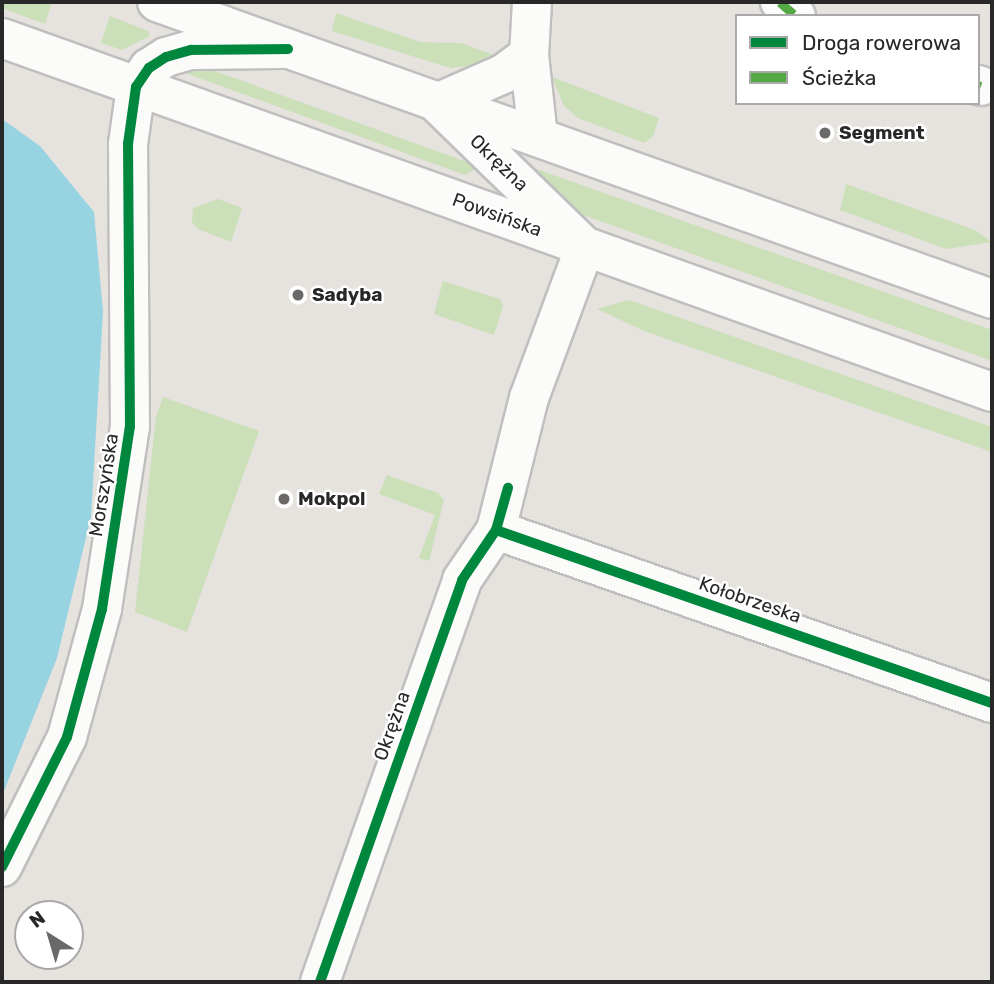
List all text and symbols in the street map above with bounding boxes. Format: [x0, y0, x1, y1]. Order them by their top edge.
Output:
legend [735, 14, 980, 105]
text: Droga rowerowa [802, 30, 961, 55]
text: Ścieżka [802, 65, 876, 90]
place label: Segment [839, 122, 925, 144]
marker: Segment [817, 125, 833, 141]
street label: Okrężna [465, 130, 533, 196]
street label: Powsińska [449, 188, 545, 242]
place label: Sadyba [312, 284, 382, 306]
marker: Sadyba [290, 287, 306, 303]
street label: Morszyńska [85, 432, 123, 538]
place label: Mokpol [298, 488, 365, 510]
marker: Mokpol [276, 491, 292, 507]
street label: Kołobrzeska [696, 572, 804, 628]
street label: Okrężna [369, 688, 415, 764]
north arrow [14, 900, 84, 970]
text: N [25, 906, 50, 933]

